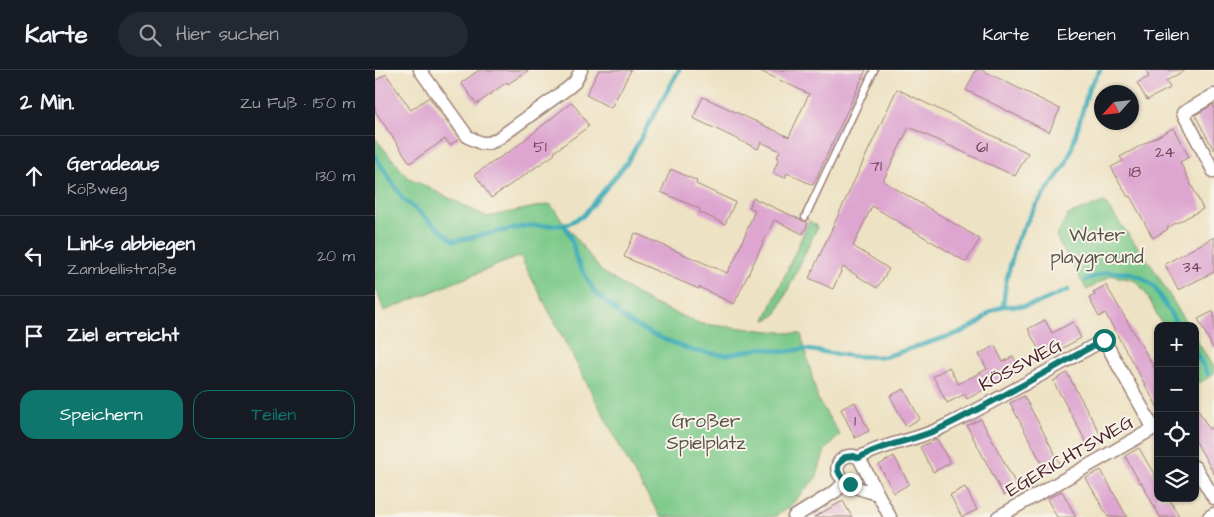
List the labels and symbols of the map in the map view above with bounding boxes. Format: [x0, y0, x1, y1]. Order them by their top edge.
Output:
north arrow [1094, 85, 1139, 130]
house number: 51 [533, 136, 547, 158]
house number: 61 [976, 136, 988, 158]
house number: 24 [1155, 141, 1175, 163]
house number: 71 [870, 155, 882, 177]
house number: 18 [1129, 161, 1141, 183]
park label: Water playground [1050, 222, 1144, 272]
house number: 34 [1182, 256, 1202, 278]
route start [1093, 329, 1116, 352]
street label: KÖSSWEG [974, 332, 1067, 399]
park label: Großer Spielplatz [666, 408, 746, 457]
street label: EGERICHTSWEG [1001, 409, 1139, 504]
house number: 1 [854, 410, 856, 432]
route end [839, 473, 862, 496]

